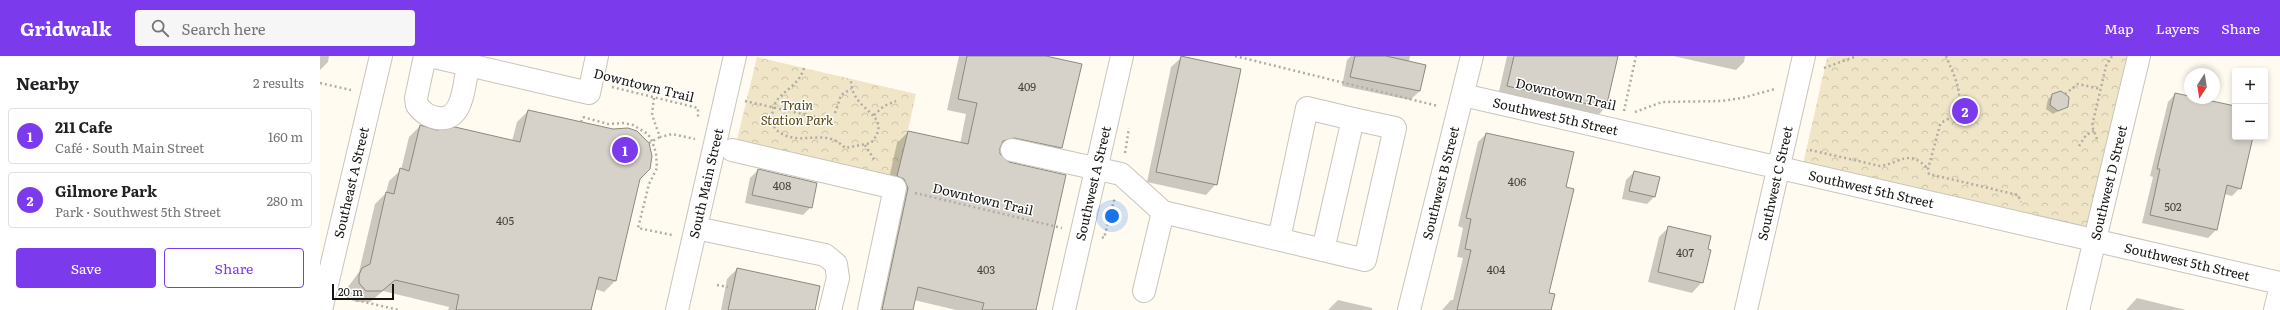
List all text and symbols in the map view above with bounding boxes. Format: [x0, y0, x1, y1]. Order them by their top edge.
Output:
search box [135, 10, 415, 46]
text: Gridwalk [20, 14, 111, 42]
icon: search [149, 17, 171, 39]
text: Search here [181, 17, 266, 40]
text: Map [2104, 18, 2134, 38]
text: Layers [2156, 18, 2199, 38]
text: Share [2221, 18, 2260, 38]
street label: Downtown Trail [592, 63, 697, 106]
north arrow [2184, 68, 2220, 104]
map controls [2232, 68, 2268, 140]
button: + [2232, 68, 2268, 104]
text: Nearby [16, 70, 79, 95]
text: 2 results [253, 73, 304, 92]
street label: Downtown Trail [1514, 73, 1619, 114]
house number: 409 [1018, 78, 1036, 94]
street label: Southwest 5th Street [1491, 92, 1621, 140]
park label: Train Station Park [761, 95, 834, 129]
pin: 2 [1952, 96, 1978, 126]
button: − [2232, 104, 2268, 140]
text: 211 Cafe [55, 115, 112, 138]
street label: Southwest D Street [2085, 122, 2131, 242]
street label: Southwest A Street [1070, 123, 1115, 242]
street label: Southwest B Street [1417, 123, 1463, 241]
street label: Southwest C Street [1752, 123, 1797, 242]
street label: Southeast A Street [328, 124, 373, 240]
street label: South Main Street [684, 126, 727, 240]
text: 1 [27, 127, 33, 146]
text: 160 m [268, 127, 303, 146]
pin: 1 [612, 135, 638, 165]
text: Café · South Main Street [55, 138, 204, 157]
street label: Southwest 5th Street [1807, 165, 1937, 212]
house number: 406 [1508, 173, 1526, 189]
house number: 408 [773, 177, 791, 193]
street label: Downtown Trail [931, 178, 1036, 219]
text: Gilmore Park [55, 179, 157, 202]
text: 2 [27, 191, 33, 210]
text: 280 m [267, 191, 303, 210]
house number: 502 [2164, 198, 2182, 214]
text: Park · Southwest 5th Street [55, 202, 221, 221]
your location [1102, 206, 1122, 226]
house number: 405 [496, 212, 514, 228]
street label: Southwest 5th Street [2123, 238, 2252, 285]
house number: 407 [1676, 244, 1694, 260]
button: Save [16, 248, 156, 288]
button: Share [164, 248, 304, 288]
house number: 403 [977, 261, 995, 277]
house number: 404 [1487, 261, 1505, 277]
scale bar [332, 282, 394, 301]
text: 20 m [338, 283, 363, 299]

